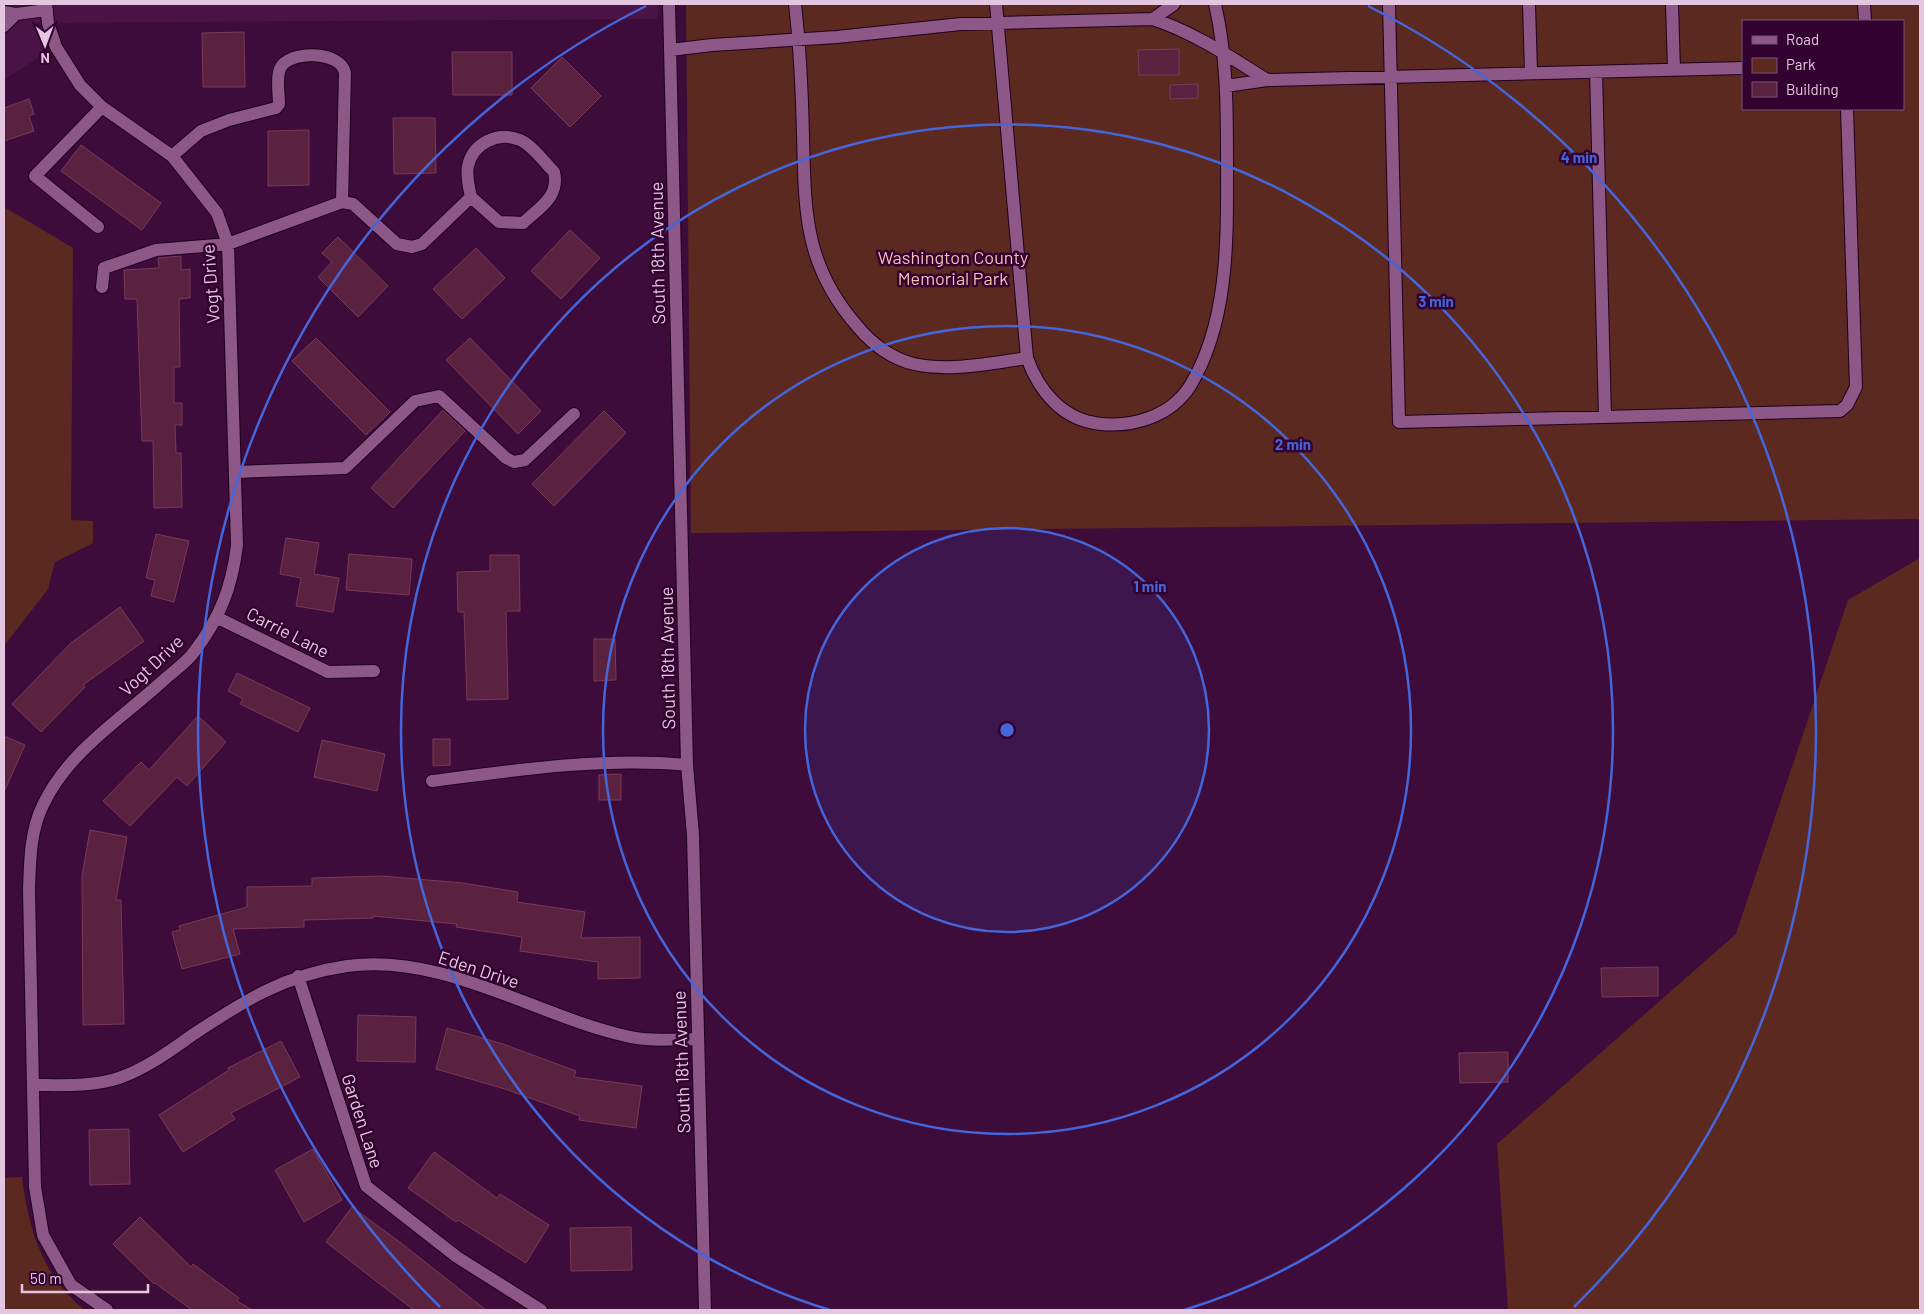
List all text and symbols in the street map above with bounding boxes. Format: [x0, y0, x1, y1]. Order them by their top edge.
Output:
north arrow [20, 20, 70, 70]
legend [1742, 20, 1904, 110]
text: Road [1786, 30, 1819, 48]
text: N [40, 50, 50, 67]
text: Park [1786, 55, 1816, 73]
text: Building [1786, 80, 1839, 98]
text: 4 min [1561, 148, 1597, 166]
street label: South 18th Avenue [645, 182, 669, 324]
street label: Vogt Drive [196, 244, 224, 324]
park label: Washington County Memorial Park [878, 246, 1028, 289]
text: 3 min [1418, 292, 1454, 310]
text: 2 min [1275, 435, 1311, 453]
text: 1 min [1134, 577, 1166, 595]
street label: South 18th Avenue [655, 587, 679, 729]
street label: Carrie Lane [243, 602, 333, 662]
street label: Vogt Drive [114, 630, 188, 700]
centre of rings [998, 721, 1016, 739]
street label: Eden Drive [436, 946, 522, 992]
street label: South 18th Avenue [668, 990, 694, 1134]
street label: Garden Lane [337, 1071, 389, 1171]
scale bar [22, 1262, 149, 1294]
text: 50 m [30, 1269, 62, 1287]

